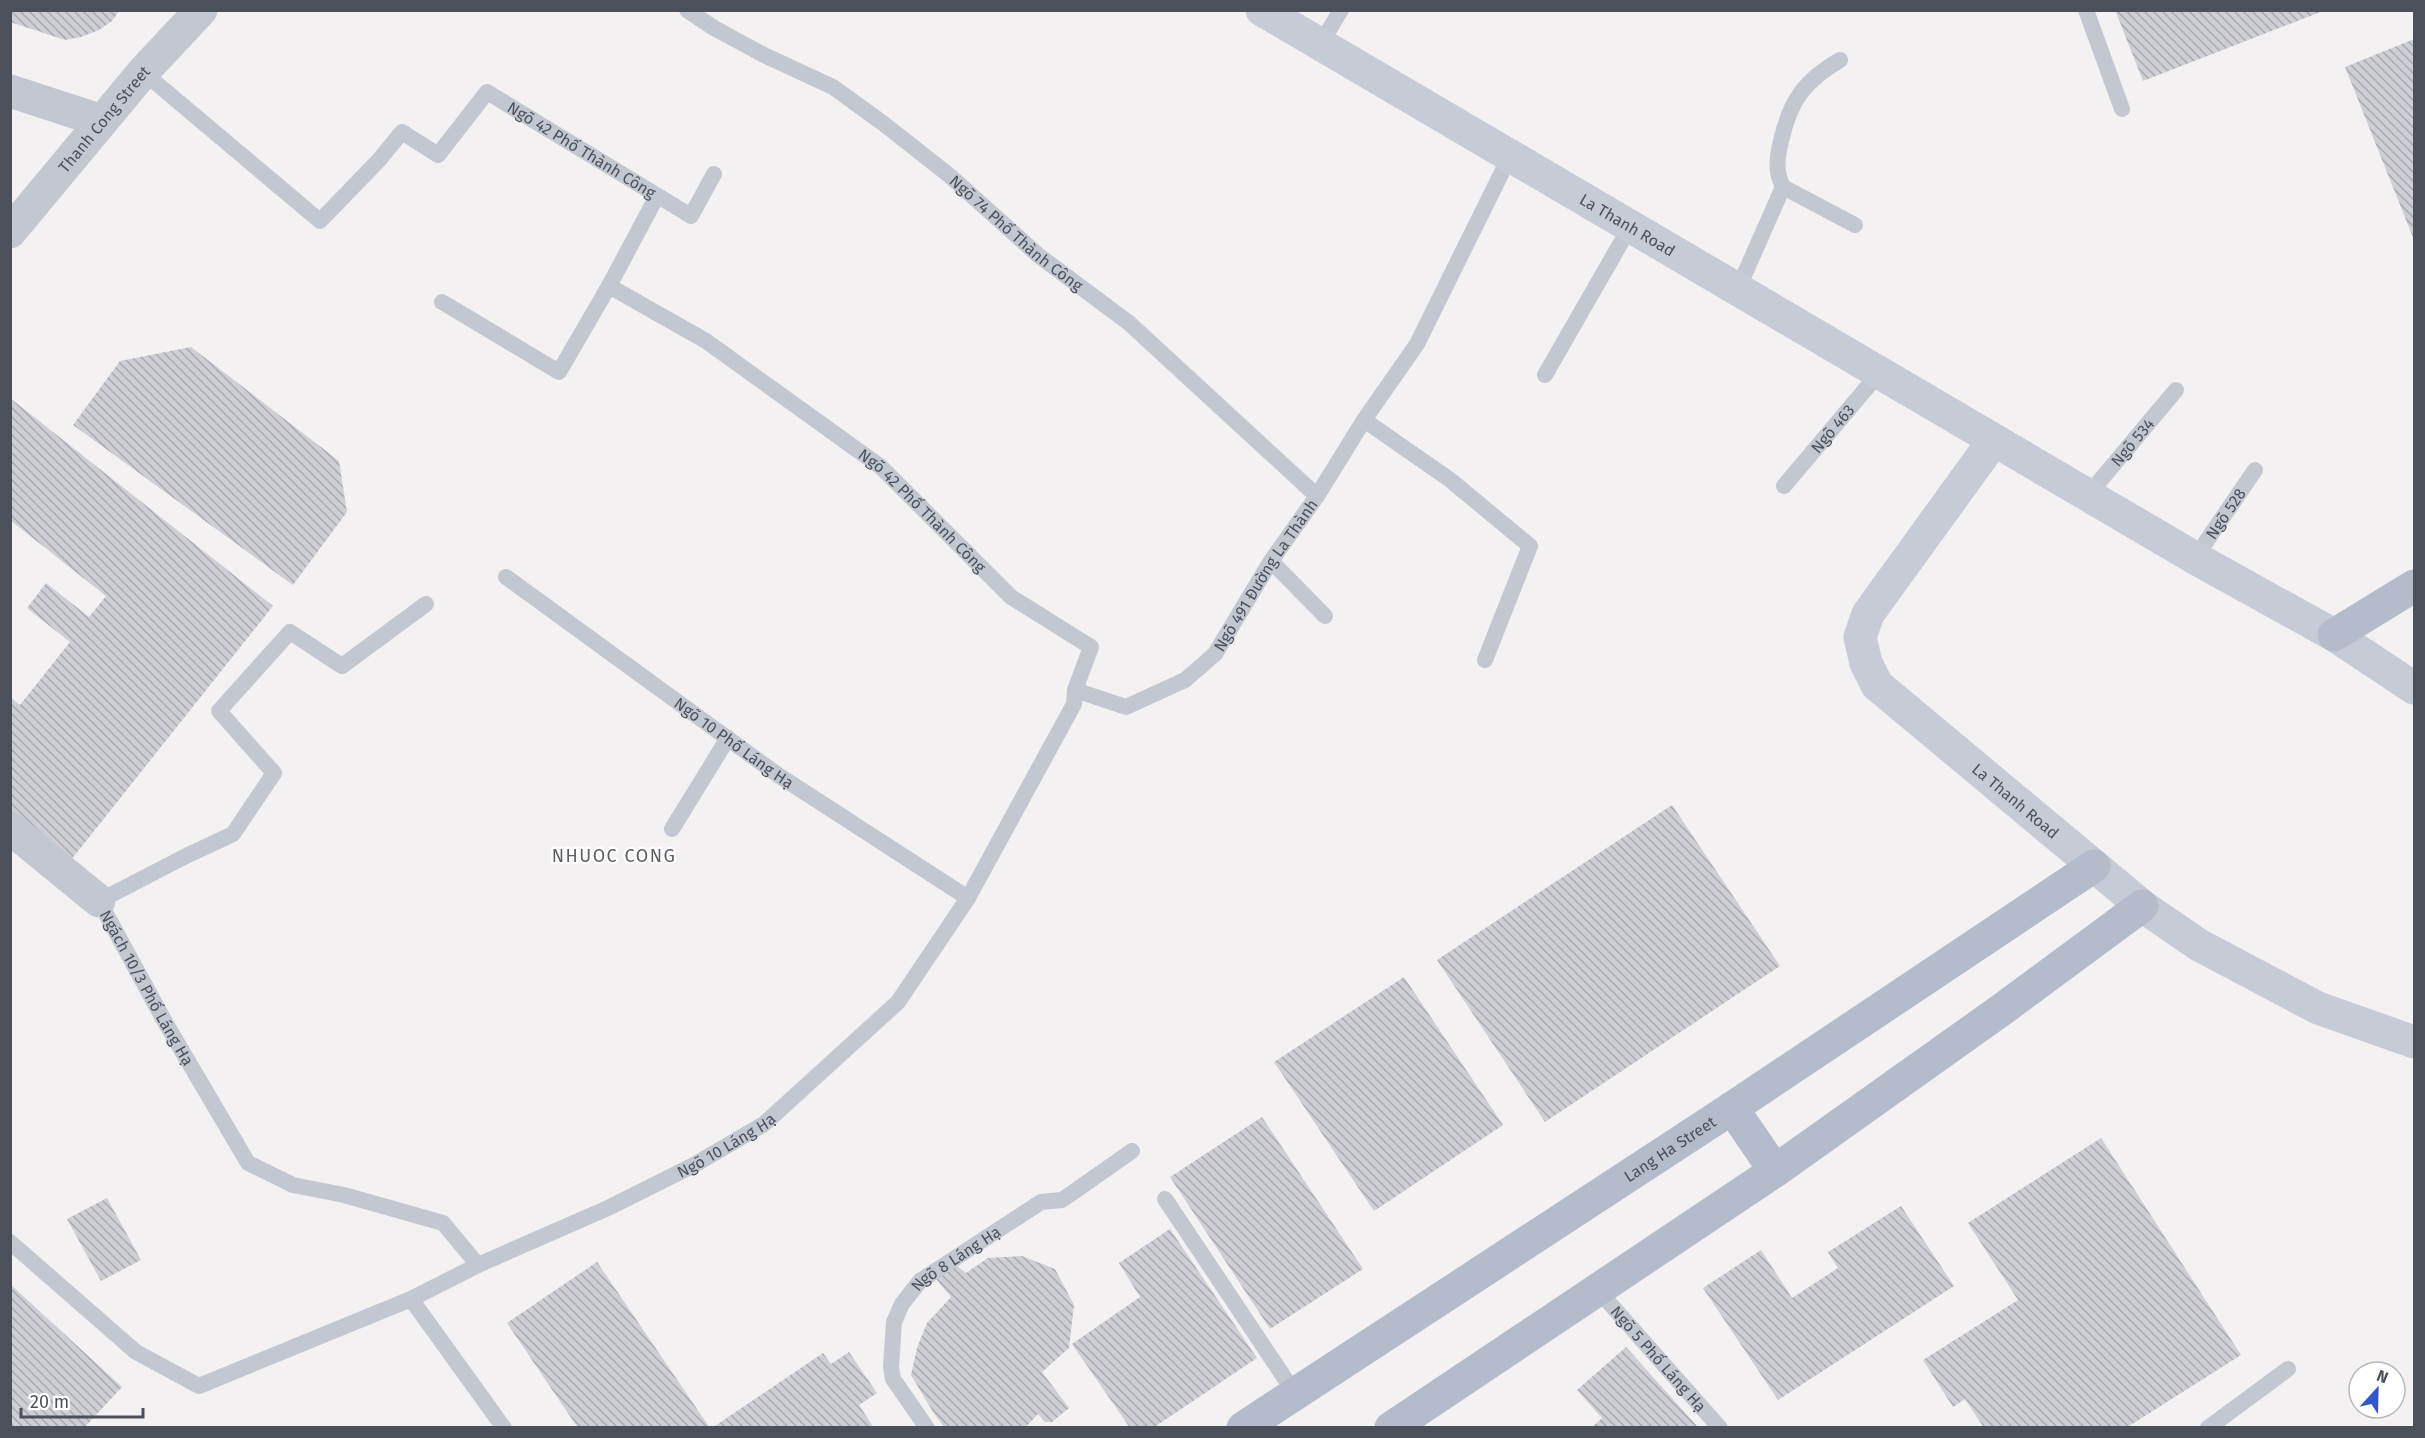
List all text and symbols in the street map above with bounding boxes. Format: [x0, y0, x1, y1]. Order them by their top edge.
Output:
street label: Thanh Cong Street [54, 61, 154, 176]
street label: Ngõ 42 Phố Thành Công [504, 97, 660, 202]
street label: Ngõ 74 Phố Thành Công [946, 171, 1087, 295]
street label: La Thanh Road [1577, 189, 1679, 260]
street label: Ngõ 463 [1807, 401, 1858, 457]
street label: Ngõ 534 [2107, 414, 2158, 470]
street label: Ngõ 42 Phố Thành Công [855, 445, 991, 577]
street label: Ngõ 528 [2201, 484, 2249, 542]
street label: Ngõ 491 Đường La Thành [1209, 495, 1321, 655]
street label: Ngõ 10 Phố Láng Hạ [671, 693, 797, 792]
street label: La Thanh Road [1968, 759, 2063, 842]
district label: NHUOC CONG [552, 845, 676, 867]
street label: Ngách 10/3 Phố Láng Hạ [96, 907, 198, 1069]
street label: Ngõ 10 Láng Hạ [674, 1109, 779, 1181]
street label: Lang Ha Street [1620, 1112, 1719, 1186]
street label: Ngõ 8 Láng Hạ [907, 1222, 1004, 1295]
street label: Ngõ 5 Phố Láng Hạ [1607, 1302, 1710, 1415]
north arrow [2347, 1360, 2407, 1420]
text: N [2374, 1366, 2391, 1387]
scale bar [21, 1381, 142, 1419]
text: 20 m [30, 1391, 69, 1413]

